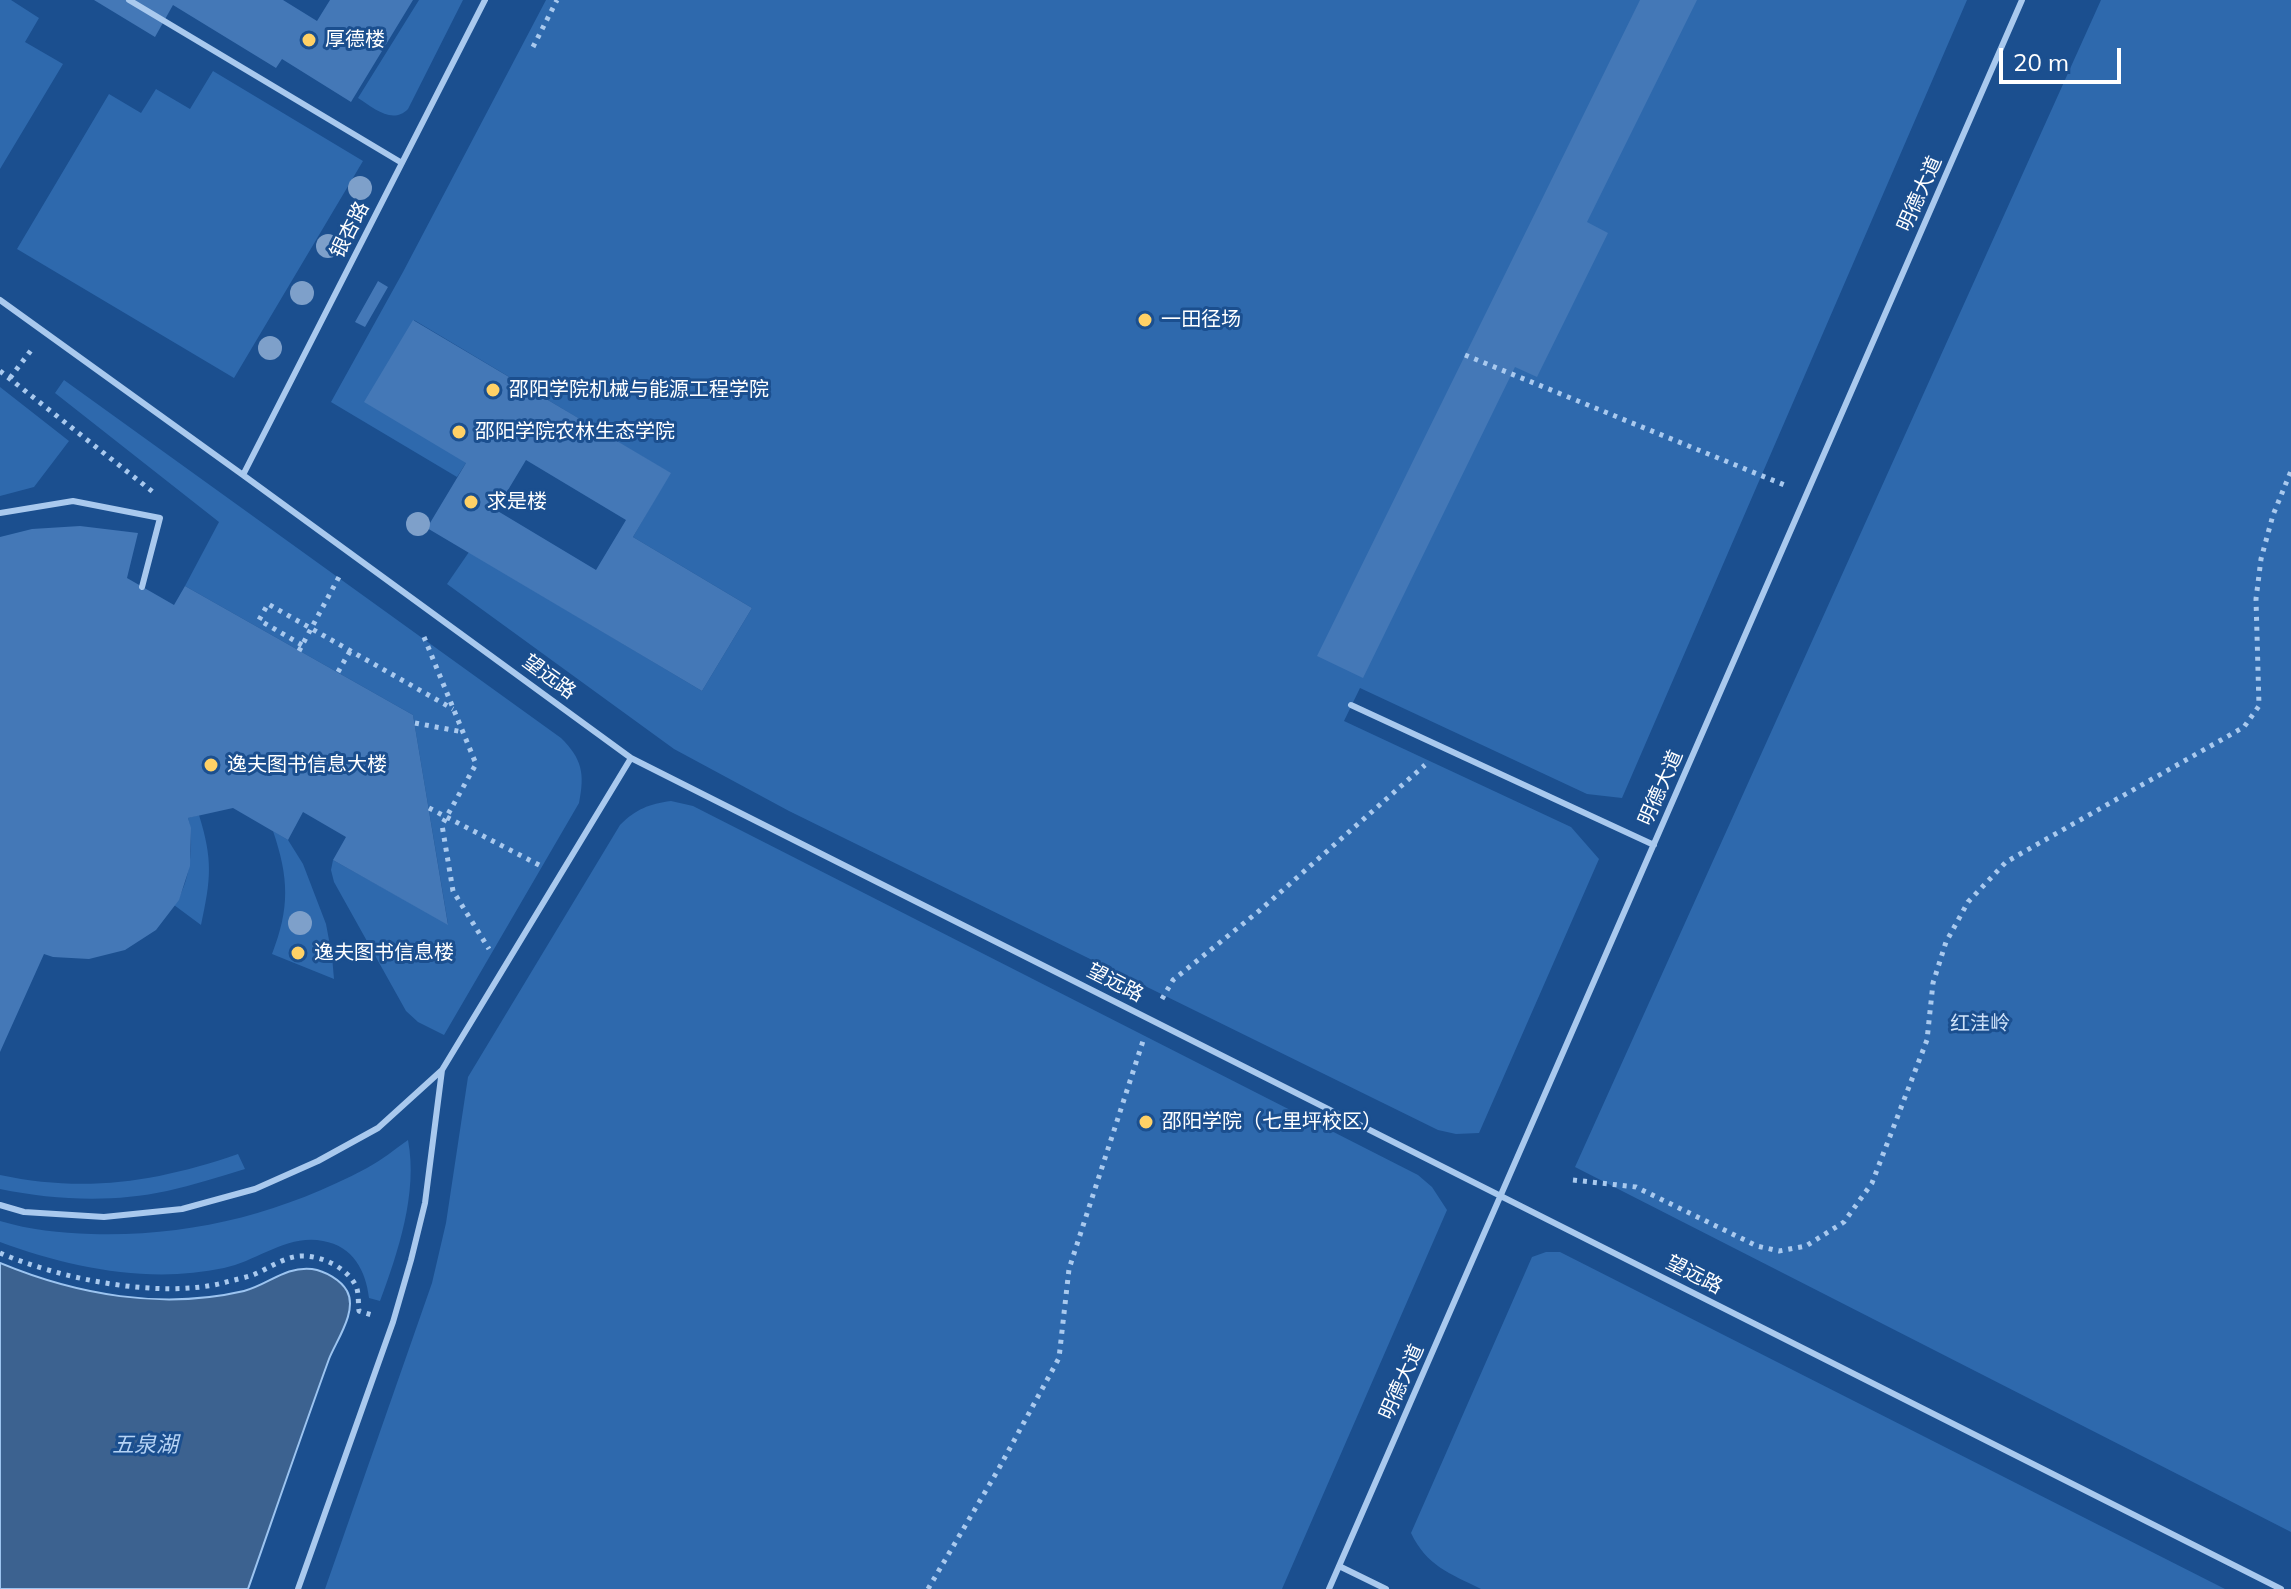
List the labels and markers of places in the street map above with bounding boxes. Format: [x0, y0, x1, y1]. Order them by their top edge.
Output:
place label: 厚德楼 [325, 28, 385, 52]
marker: 厚德楼 [300, 31, 318, 49]
place label: 一田径场 [1161, 308, 1241, 332]
marker: 一田径场 [1136, 311, 1154, 329]
place label: 邵阳学院机械与能源工程学院 [509, 378, 769, 402]
marker: 邵阳学院机械与能源工程学院 [484, 381, 502, 399]
place label: 邵阳学院农林生态学院 [475, 420, 675, 444]
marker: 邵阳学院农林生态学院 [450, 423, 468, 441]
place label: 求是楼 [487, 490, 547, 514]
marker: 求是楼 [462, 493, 480, 511]
place label: 逸夫图书信息大楼 [227, 753, 387, 777]
marker: 逸夫图书信息大楼 [202, 756, 220, 774]
place label: 逸夫图书信息楼 [314, 941, 454, 965]
marker: 逸夫图书信息楼 [289, 944, 307, 962]
place label: 邵阳学院（七里坪校区） [1162, 1110, 1382, 1134]
marker: 邵阳学院（七里坪校区） [1137, 1113, 1155, 1131]

